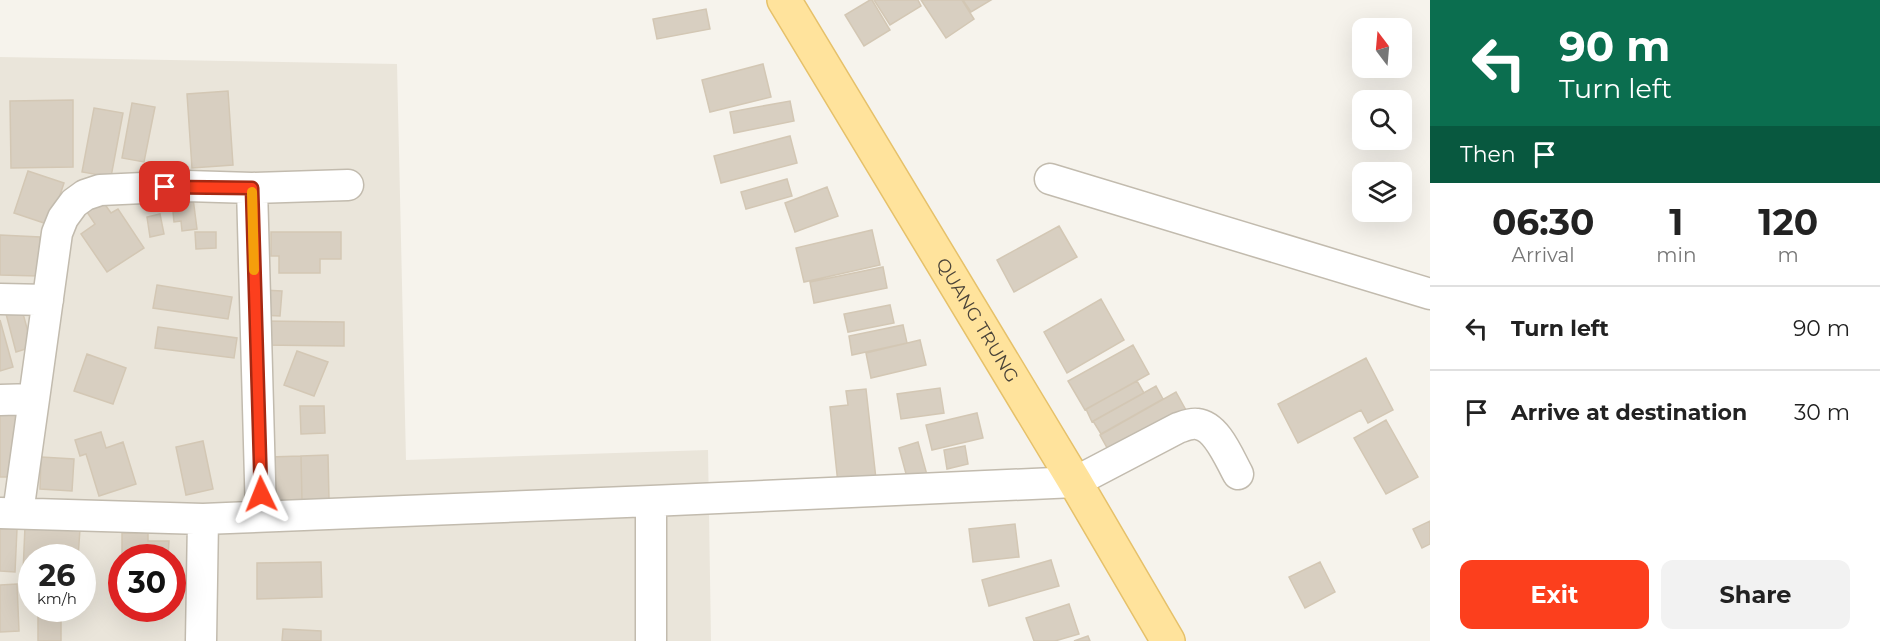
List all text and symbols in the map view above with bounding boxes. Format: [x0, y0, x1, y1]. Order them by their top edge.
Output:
north arrow [1352, 18, 1412, 78]
map controls [1352, 18, 1412, 222]
text: 90 m [1559, 20, 1670, 72]
icon: left [1460, 24, 1538, 102]
text: Turn left [1559, 72, 1672, 105]
button: search [1352, 90, 1412, 150]
icon: arrive [1528, 138, 1561, 171]
text: Then [1460, 141, 1516, 168]
pin [139, 161, 190, 212]
button: layers [1352, 162, 1412, 222]
icon: arrive [148, 170, 181, 203]
text: 06:30 [1492, 200, 1594, 244]
text: 1 [1669, 200, 1683, 244]
text: 120 [1758, 200, 1818, 244]
text: Arrival [1512, 243, 1575, 267]
text: min [1656, 243, 1696, 267]
text: m [1778, 243, 1799, 267]
street label: QUANG TRUNG [931, 254, 1023, 386]
icon: left [1460, 312, 1493, 345]
text: Turn left [1511, 315, 1609, 342]
text: 90 m [1793, 315, 1850, 342]
icon: arrive [1460, 396, 1493, 429]
text: Arrive at destination [1511, 399, 1747, 426]
text: 30 m [1794, 399, 1850, 426]
position arrow [229, 462, 293, 526]
speed limit sign: 30 [108, 544, 186, 622]
text: 26 [39, 557, 75, 594]
button: Exit [1460, 560, 1649, 629]
button: Share [1661, 560, 1850, 629]
text: km/h [37, 589, 77, 608]

